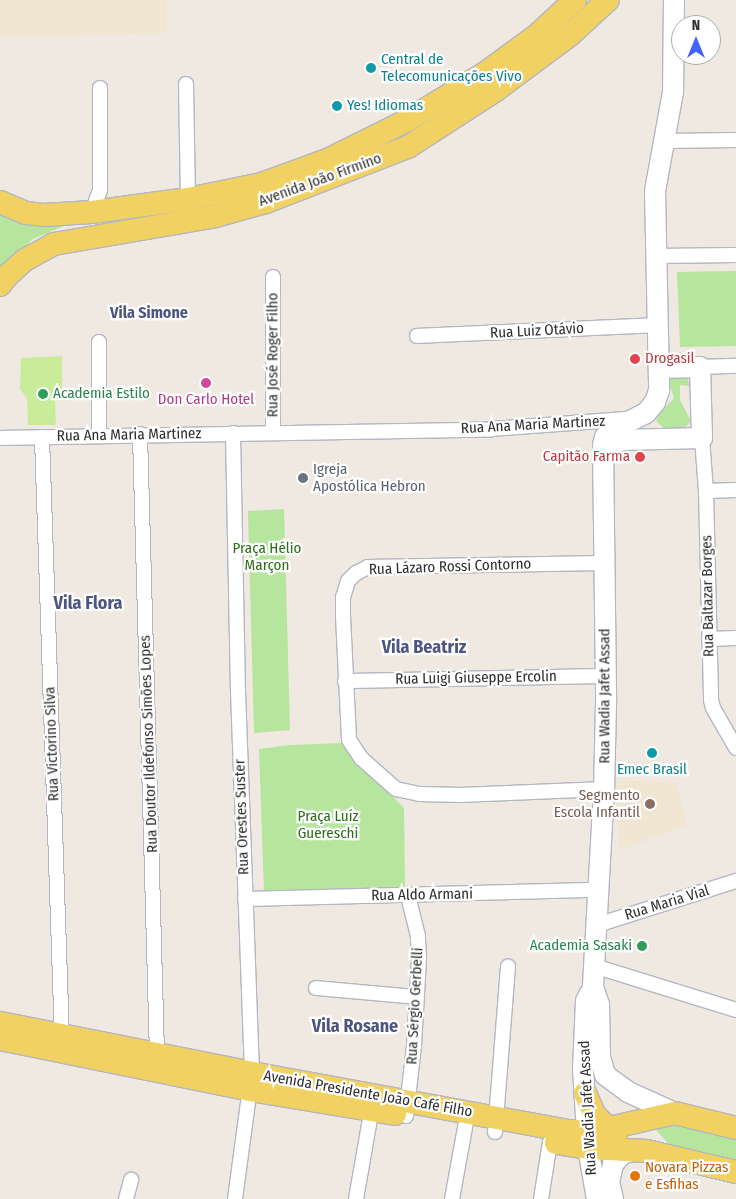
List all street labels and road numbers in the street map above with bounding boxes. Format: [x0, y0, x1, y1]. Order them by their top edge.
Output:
street label: Avenida João Firmino [256, 149, 384, 211]
street label: Rua José Roger Filho [264, 293, 282, 417]
street label: Rua Luiz Otávio [490, 320, 584, 342]
street label: Rua Ana Maria Martinez [460, 412, 606, 438]
street label: Rua Ana Maria Martinez [57, 425, 201, 445]
street label: Rua Baltazar Borges [698, 535, 718, 657]
street label: Rua Lázaro Rossi Contorno [368, 555, 532, 579]
street label: Rua Wadia Jafet Assad [596, 628, 614, 764]
street label: Rua Doutor Ildefonso Simões Lopes [136, 635, 162, 853]
street label: Rua Luigi Giuseppe Ercolin [395, 668, 557, 688]
street label: Rua Victorino Silva [41, 686, 63, 802]
street label: Rua Orestes Suster [231, 759, 253, 875]
street label: Rua Maria Vial [623, 882, 711, 924]
street label: Rua Aldo Armani [371, 885, 473, 905]
street label: Rua Sérgio Gerbelli [403, 947, 427, 1065]
street label: Rua Wadia Jafet Assad [575, 1040, 601, 1176]
street label: Avenida Presidente João Café Filho [262, 1067, 474, 1121]

